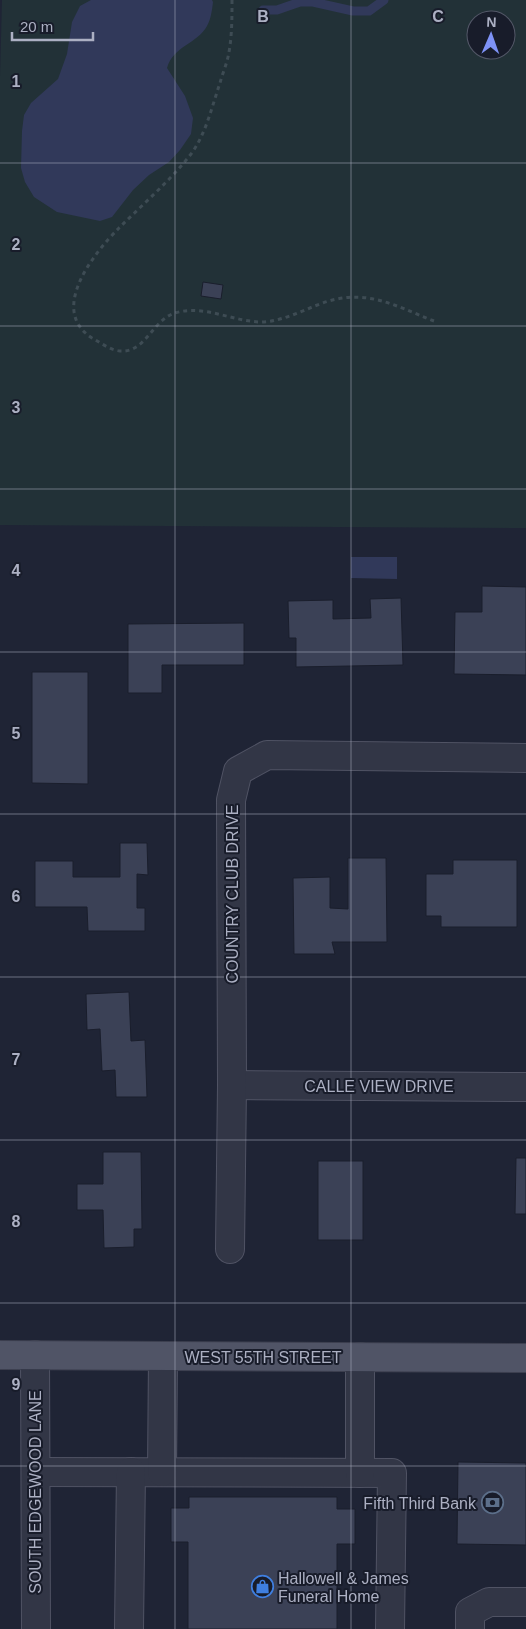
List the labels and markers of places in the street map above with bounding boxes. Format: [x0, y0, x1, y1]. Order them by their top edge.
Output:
bank icon: Fifth Third Bank [480, 1491, 504, 1515]
place label: Fifth Third Bank [363, 1495, 477, 1512]
place label: Hallowell & James Funeral Home [278, 1570, 409, 1605]
shop icon: Hallowell & James Funeral Home [250, 1575, 274, 1599]

